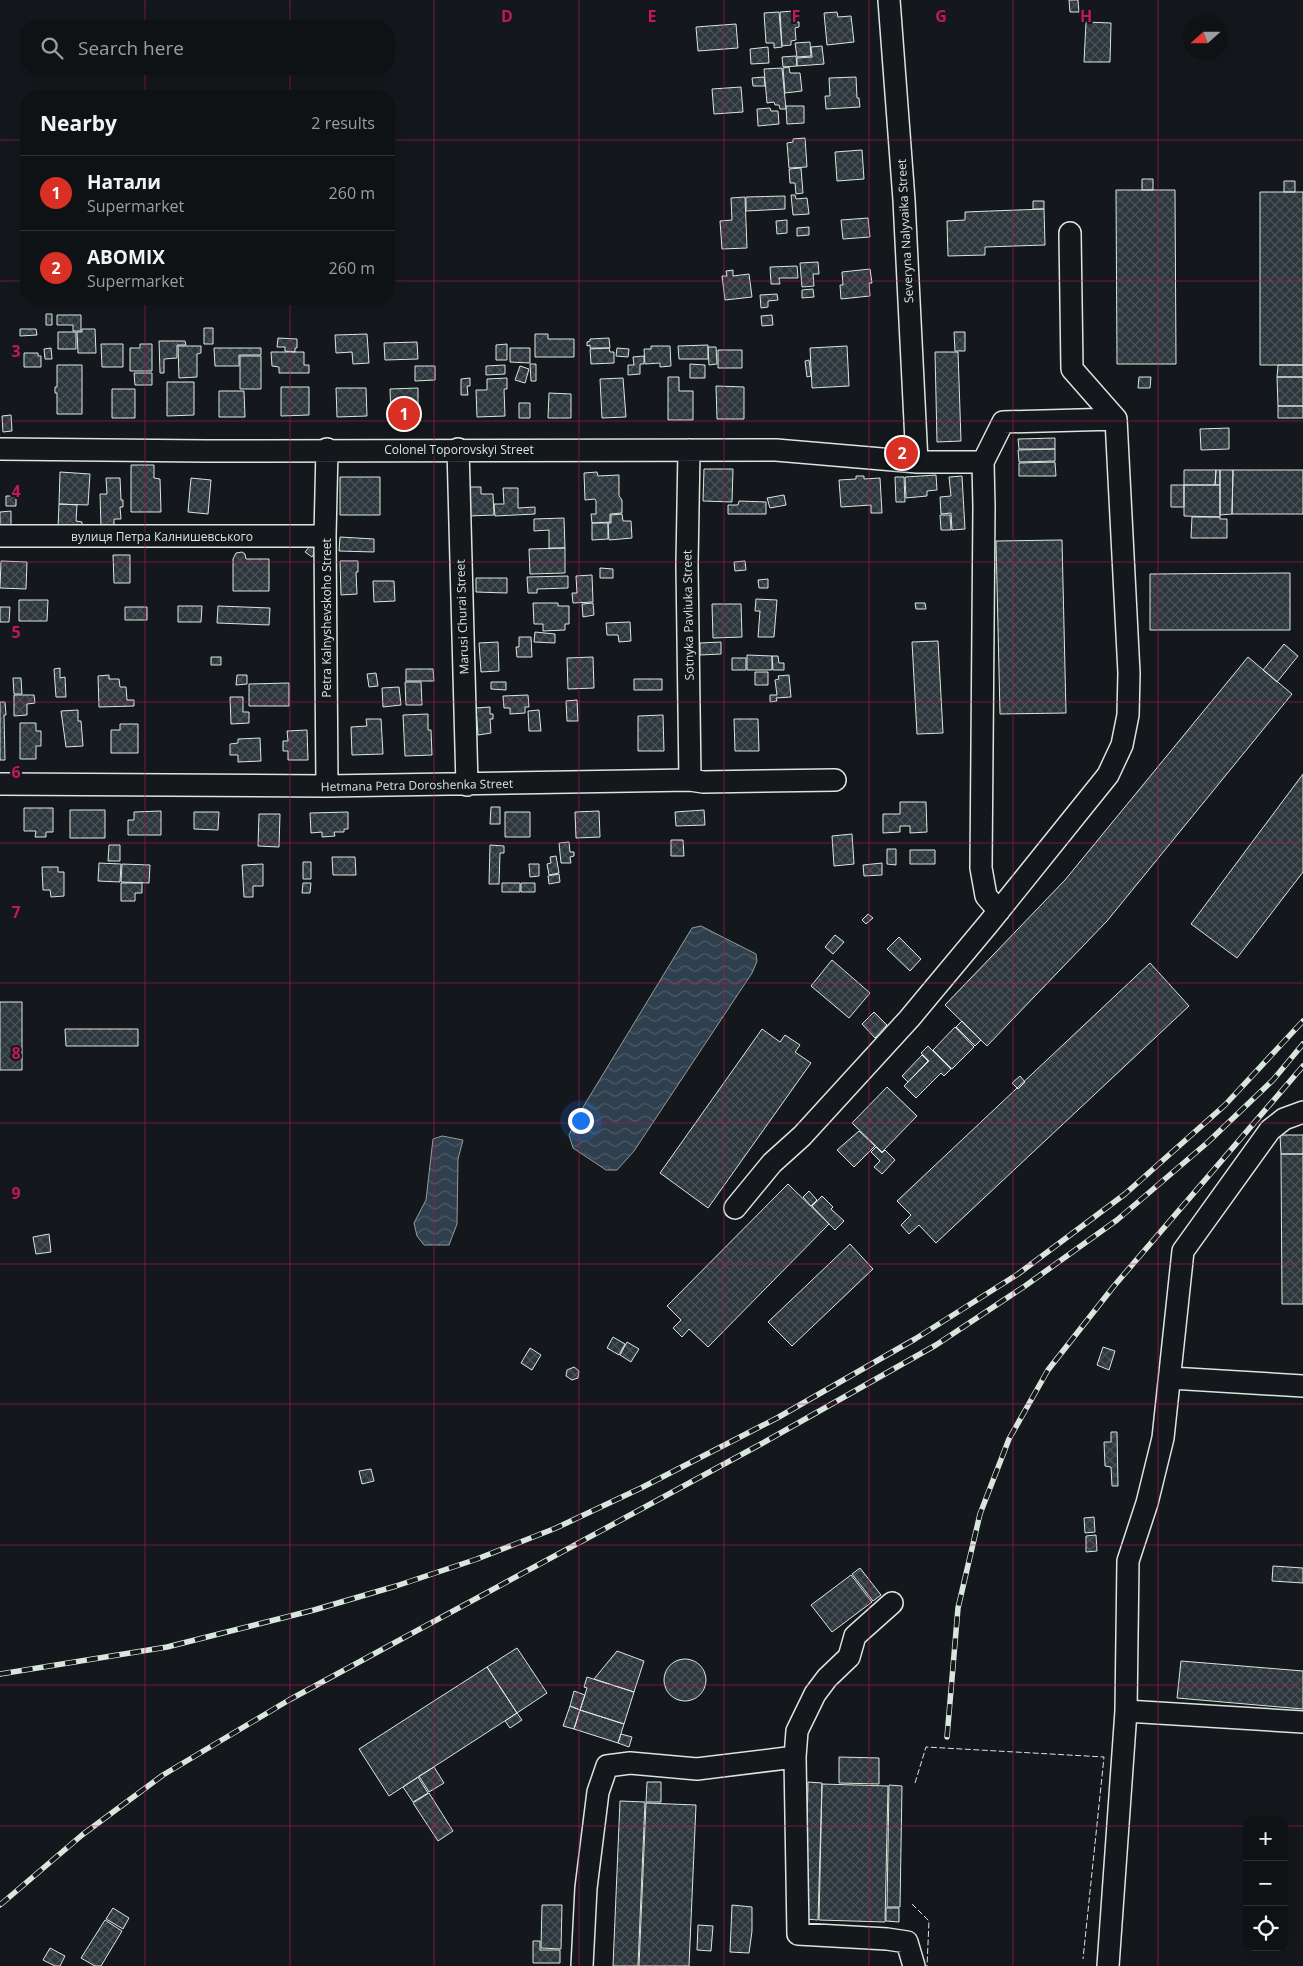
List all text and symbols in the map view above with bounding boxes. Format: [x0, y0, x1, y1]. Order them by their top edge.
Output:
text: D [501, 5, 513, 27]
text: E [648, 5, 657, 27]
text: F [792, 5, 800, 27]
text: G [935, 5, 947, 27]
text: H [1080, 5, 1092, 27]
north arrow [1183, 15, 1228, 60]
search box [20, 20, 395, 75]
icon: search [38, 34, 66, 62]
text: Search here [78, 35, 184, 61]
text: Nearby [40, 109, 117, 137]
text: 2 results [311, 112, 375, 134]
street label: Severyna Nalyvaika Street [893, 159, 917, 303]
text: Натали [87, 169, 161, 195]
text: 1 [51, 182, 61, 204]
text: 260 m [329, 182, 375, 204]
text: Supermarket [87, 195, 184, 217]
text: ABOMIX [87, 244, 165, 270]
text: 2 [51, 257, 61, 279]
text: 260 m [329, 257, 375, 279]
text: Supermarket [87, 270, 184, 292]
text: 3 [11, 340, 21, 362]
pin: 1 [388, 395, 420, 433]
pin: 2 [886, 434, 918, 472]
street label: Colonel Toporovskyi Street [384, 441, 534, 458]
text: 4 [11, 480, 21, 502]
street label: вулиця Петра Калнишевського [71, 528, 253, 545]
street label: Petra Kalnyshevskoho Street [318, 538, 335, 698]
street label: Sotnyka Pavliuka Street [678, 550, 698, 680]
street label: Marusi Churai Street [451, 559, 473, 675]
text: 5 [11, 621, 21, 643]
text: 6 [11, 761, 21, 783]
street label: Hetmana Petra Doroshenka Street [321, 775, 513, 795]
text: 7 [11, 901, 21, 923]
text: 8 [11, 1042, 21, 1064]
your location [568, 1108, 594, 1134]
text: 9 [11, 1182, 21, 1204]
map controls [1243, 1816, 1288, 1951]
button: + [1243, 1816, 1288, 1861]
button: − [1243, 1861, 1288, 1906]
button: locate [1243, 1906, 1288, 1951]

